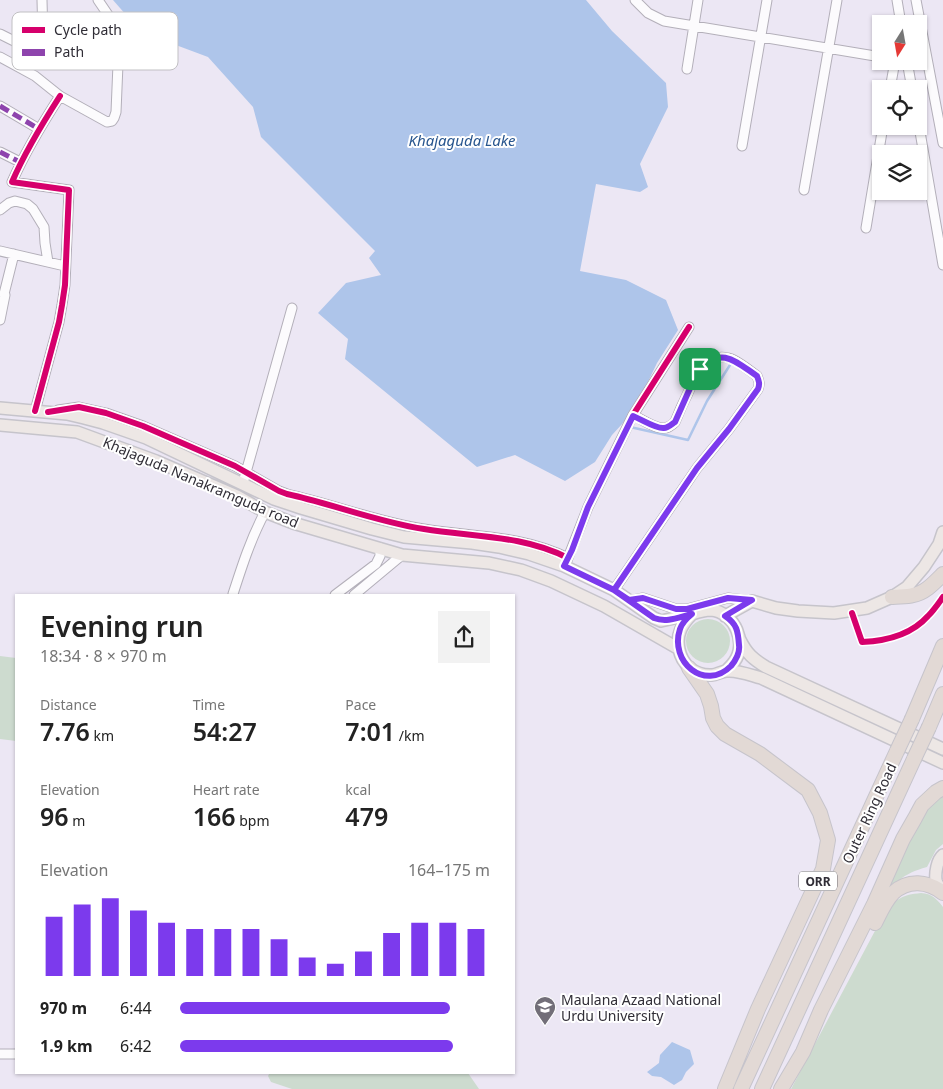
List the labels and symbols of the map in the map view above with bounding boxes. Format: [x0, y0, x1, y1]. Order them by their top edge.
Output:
legend [12, 12, 178, 70]
north arrow [872, 15, 928, 70]
text: Cycle path [54, 20, 122, 39]
text: Path [54, 42, 84, 61]
water label: Khajaguda Lake [409, 130, 516, 150]
pin [679, 348, 721, 390]
street label: Khajaguda Nanakramguda road [100, 432, 302, 532]
street label: Outer Ring Road [837, 760, 901, 866]
road number: ORR [799, 871, 837, 890]
place label: Maulana Azaad National Urdu University [561, 990, 721, 1025]
school or university icon: Maulana Azaad National Urdu University [533, 995, 557, 1026]

